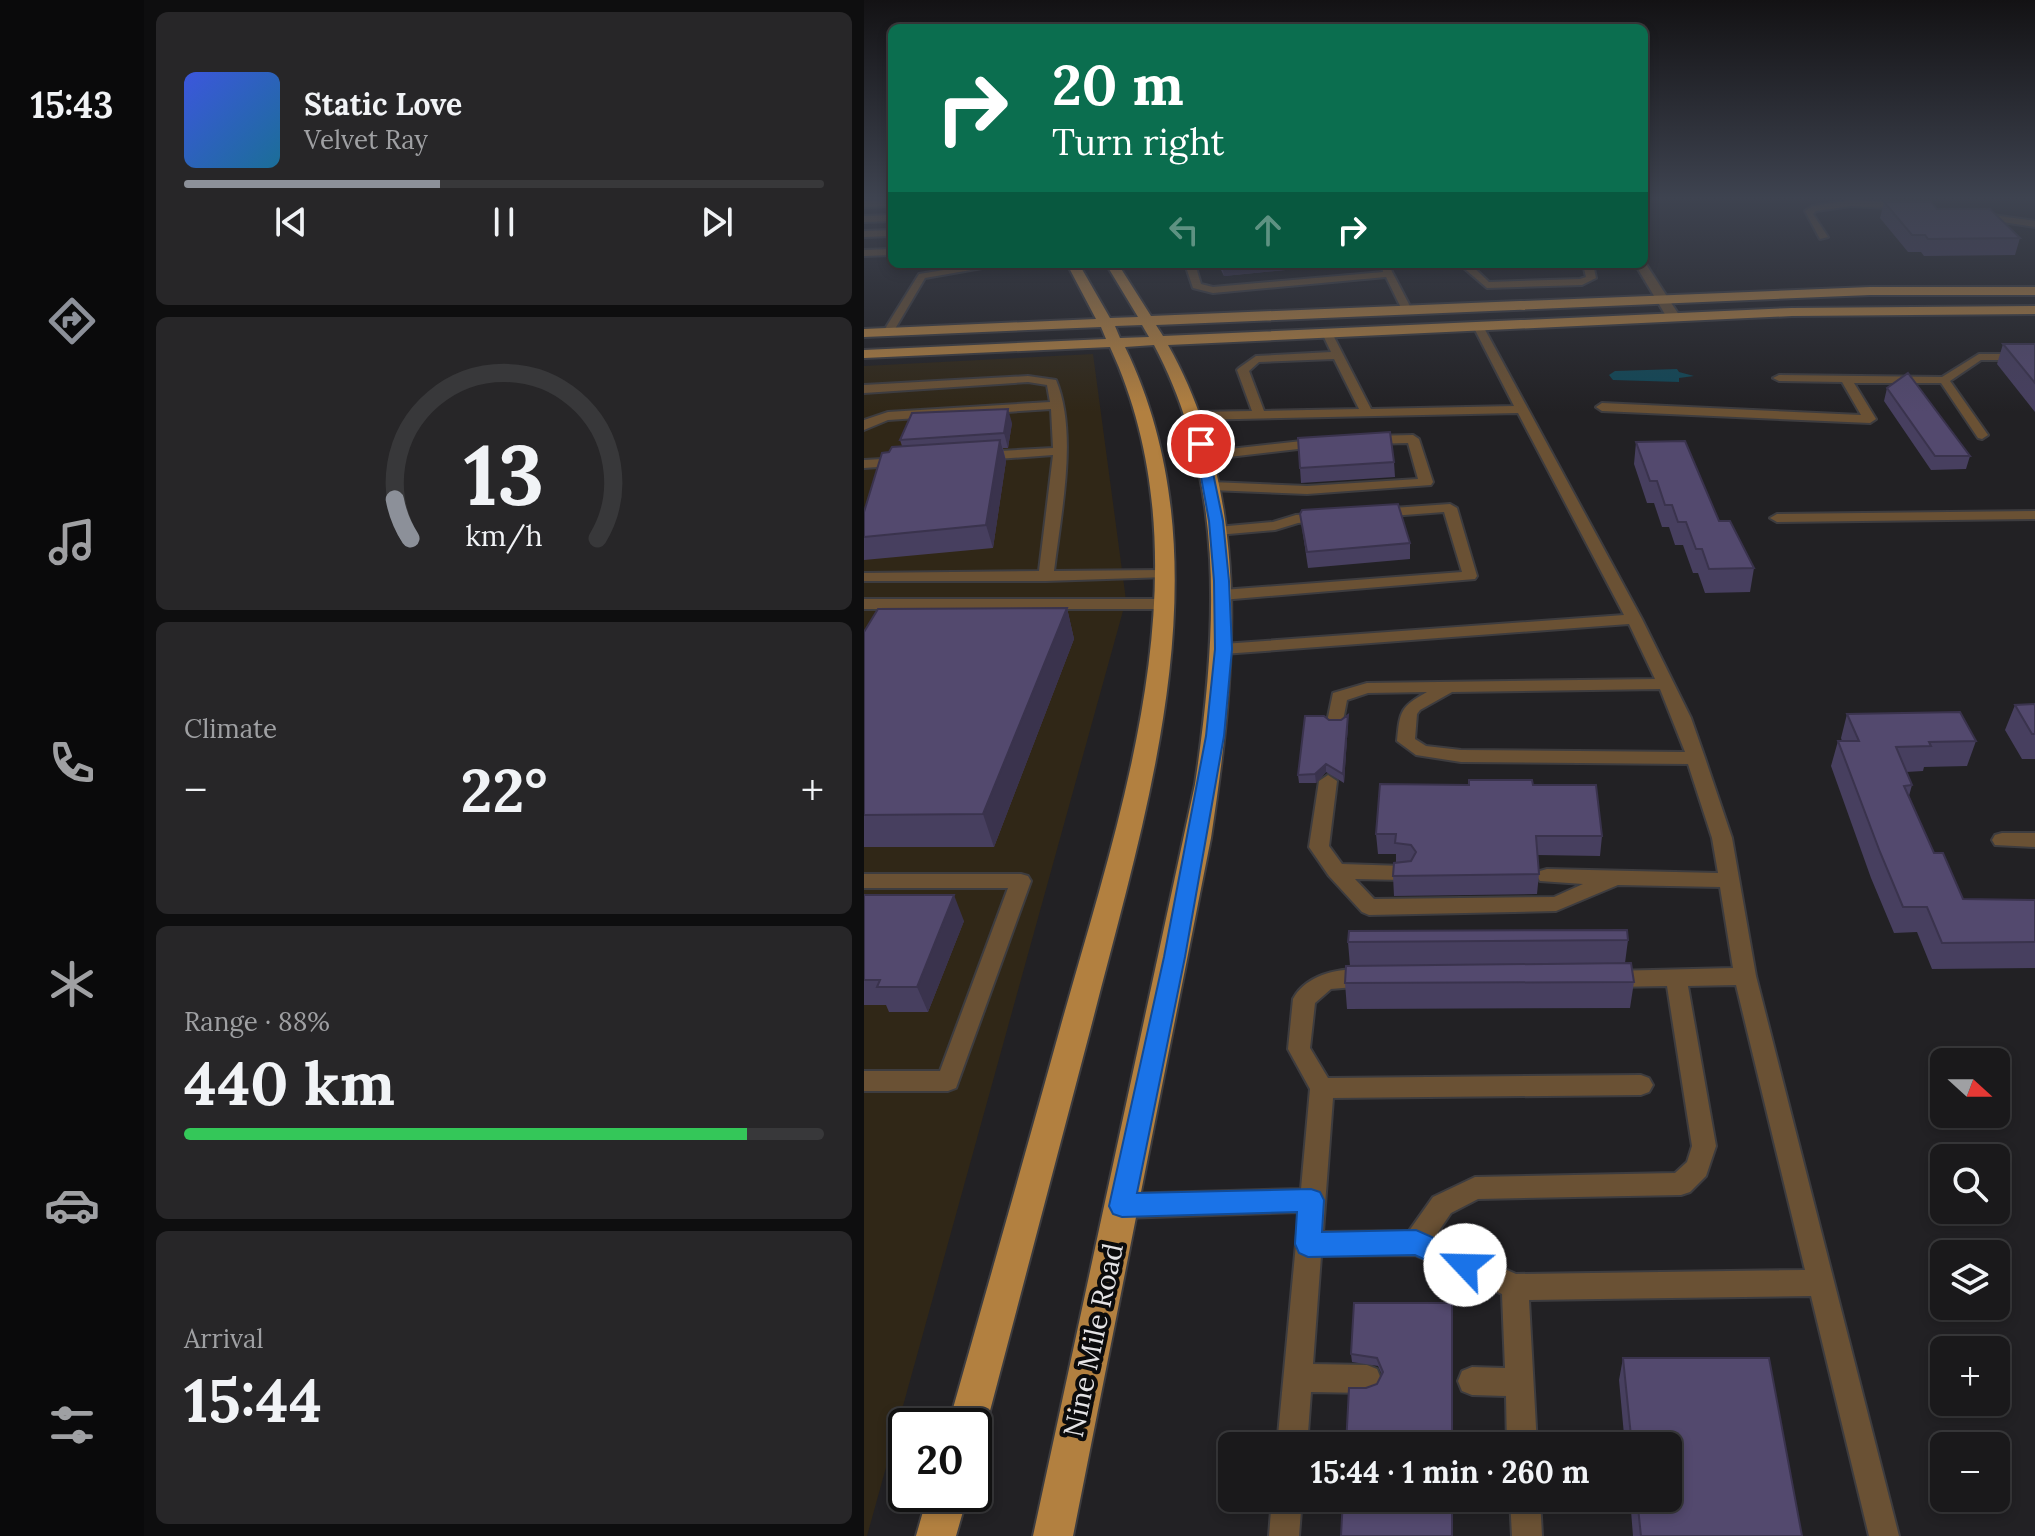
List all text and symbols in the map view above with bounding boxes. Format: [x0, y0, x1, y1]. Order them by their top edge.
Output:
text: 20 m [1052, 49, 1184, 120]
icon: right [920, 56, 1024, 160]
text: 15:43 [31, 82, 113, 128]
text: Static Love [304, 85, 462, 123]
text: Turn right [1052, 119, 1225, 165]
text: Velvet Ray [304, 123, 428, 156]
icon: previous [269, 200, 313, 244]
icon: pause [482, 200, 526, 244]
icon: next [695, 200, 739, 244]
icon: left [1162, 208, 1206, 252]
icon: ahead [1246, 208, 1290, 252]
icon: right [1330, 208, 1374, 252]
icon: directions [44, 293, 100, 349]
pin [1167, 410, 1235, 478]
text: 13 [464, 421, 544, 528]
icon: arrive [1179, 422, 1223, 466]
icon: music [44, 514, 100, 570]
text: km/h [465, 517, 543, 554]
text: Climate [184, 712, 277, 745]
icon: phone [44, 735, 100, 791]
text: 22° [461, 752, 547, 828]
text: − [184, 762, 207, 818]
text: + [801, 762, 824, 818]
icon: climate [44, 956, 100, 1012]
text: Range · 88% [184, 1005, 330, 1038]
text: 440 km [184, 1045, 395, 1121]
north arrow [1930, 1048, 2010, 1128]
map controls [1930, 1048, 2010, 1512]
button: search [1930, 1144, 2010, 1224]
icon: car [44, 1177, 100, 1233]
position arrow [1423, 1223, 1507, 1307]
street label: Nine Mile Road [1055, 1240, 1131, 1440]
button: layers [1930, 1240, 2010, 1320]
text: Arrival [184, 1322, 263, 1355]
button: + [1930, 1336, 2010, 1416]
text: 15:44 [184, 1362, 322, 1438]
icon: filters [44, 1397, 100, 1453]
speed limit sign: 20 [888, 1408, 992, 1512]
button: − [1930, 1432, 2010, 1512]
text: 15:44 · 1 min · 260 m [1311, 1453, 1589, 1491]

